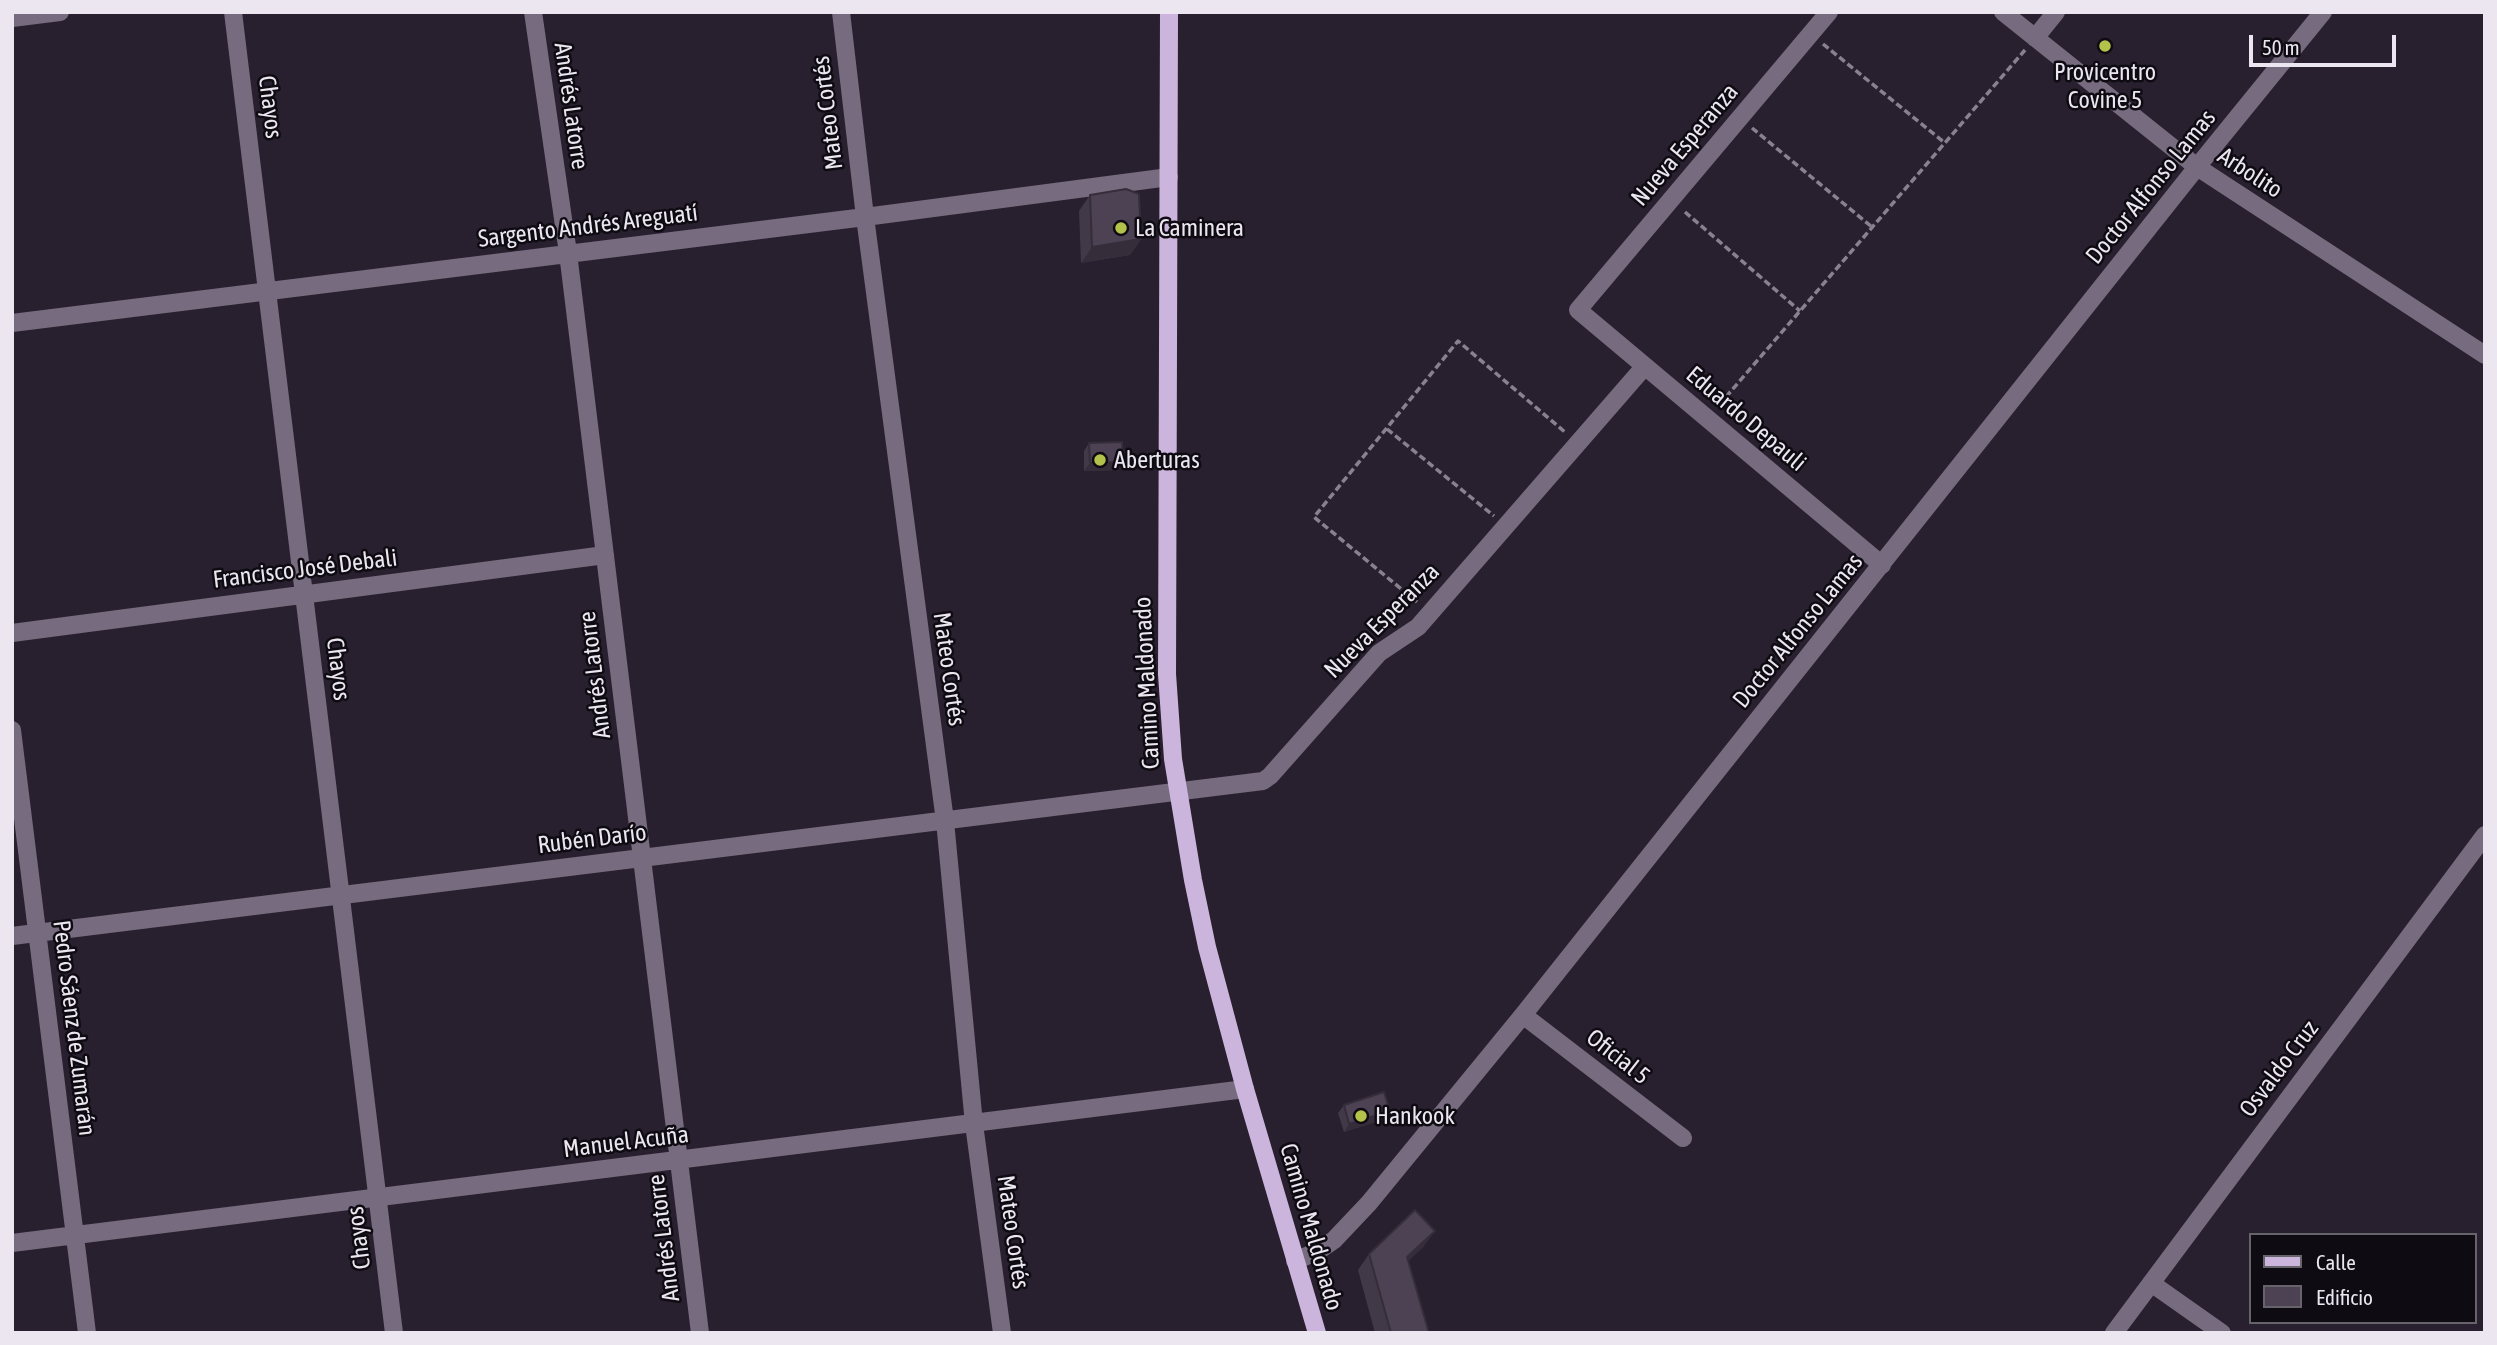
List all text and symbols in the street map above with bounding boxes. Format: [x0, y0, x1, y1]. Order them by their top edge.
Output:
scale bar [2252, 21, 2399, 65]
text: 50 m [2262, 35, 2300, 59]
marker: Provicentro Covine 5 [2097, 38, 2113, 54]
street label: Andrés Latorre [548, 41, 594, 171]
street label: Mateo Cortés [807, 55, 849, 171]
place label: Provicentro Covine 5 [2054, 58, 2156, 114]
street label: Chayos [252, 74, 288, 140]
street label: Nueva Esperanza [1626, 78, 1744, 212]
street label: Doctor Alfonso Lamas [2080, 104, 2222, 270]
street label: Arbolito [2212, 141, 2288, 205]
street label: Sargento Andrés Areguatí [477, 198, 699, 254]
place label: La Caminera [1135, 214, 1244, 242]
marker: La Caminera [1113, 220, 1129, 236]
street label: Eduardo Depauli [1680, 360, 1812, 478]
place label: Aberturas [1114, 446, 1200, 474]
marker: Aberturas [1092, 452, 1108, 468]
street label: Francisco José Debali [211, 543, 399, 595]
street label: Doctor Alfonso Lamas [1727, 548, 1869, 714]
street label: Nueva Esperanza [1319, 558, 1445, 684]
street label: Camino Maldonado [1128, 596, 1166, 770]
street label: Andrés Latorre [573, 610, 617, 740]
street label: Mateo Cortés [927, 610, 971, 728]
street label: Chayos [320, 636, 356, 702]
street label: Rubén Darío [536, 818, 648, 860]
street label: Pedro Sáenz de Zumarán [46, 919, 102, 1137]
street label: Osvaldo Cruz [2233, 1015, 2325, 1123]
street label: Oficial 5 [1581, 1023, 1655, 1091]
place label: Hankook [1375, 1102, 1455, 1130]
marker: Hankook [1353, 1108, 1369, 1124]
street label: Manuel Acuña [562, 1120, 690, 1164]
street label: Camino Maldonado [1273, 1140, 1349, 1314]
street label: Andrés Latorre [642, 1173, 686, 1303]
street label: Mateo Cortés [991, 1173, 1035, 1291]
street label: Chayos [341, 1205, 377, 1271]
legend [2248, 1233, 2476, 1324]
text: Calle [2316, 1250, 2356, 1274]
text: Edificio [2316, 1285, 2373, 1309]

